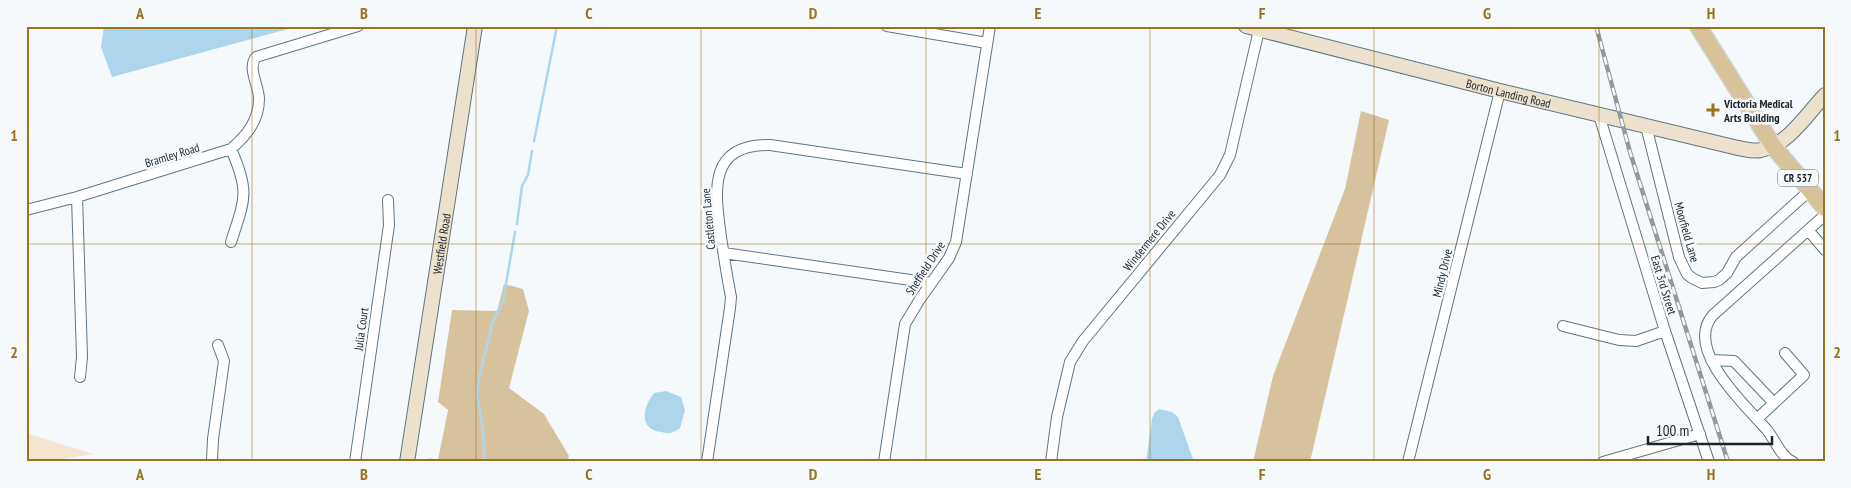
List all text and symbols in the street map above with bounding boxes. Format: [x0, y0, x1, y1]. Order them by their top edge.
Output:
text: A [135, 3, 145, 23]
text: B [360, 3, 368, 23]
text: C [585, 3, 593, 23]
text: D [809, 3, 818, 23]
text: E [1035, 3, 1042, 23]
text: F [1259, 3, 1266, 23]
text: G [1483, 3, 1491, 23]
text: H [1707, 3, 1715, 23]
street label: Borton Landing Road [1465, 75, 1553, 110]
place label: Victoria Medical Arts Building [1723, 96, 1793, 125]
marker: Victoria Medical Arts Building [1706, 103, 1720, 117]
text: 1 [10, 125, 18, 145]
text: 1 [1833, 125, 1841, 145]
street label: Bramley Road [143, 140, 201, 170]
road number: CR 537 [1778, 170, 1818, 187]
street label: Castleton Lane [698, 188, 718, 250]
street label: Moorfield Lane [1671, 200, 1703, 264]
street label: Windermere Drive [1120, 206, 1178, 274]
street label: Westfield Road [429, 212, 453, 275]
street label: Sheffield Drive [902, 238, 948, 298]
street label: Mindy Drive [1429, 247, 1455, 299]
street label: East 3rd Street [1648, 254, 1680, 317]
street label: Julia Court [350, 306, 372, 352]
text: 2 [10, 342, 18, 362]
text: 2 [1833, 342, 1841, 362]
scale bar [1648, 413, 1772, 445]
text: 100 m [1656, 421, 1689, 440]
text: A [135, 464, 145, 484]
text: B [360, 464, 368, 484]
text: C [585, 464, 593, 484]
text: D [809, 464, 818, 484]
text: E [1035, 464, 1042, 484]
text: F [1259, 464, 1266, 484]
text: G [1483, 464, 1491, 484]
text: H [1707, 464, 1715, 484]

